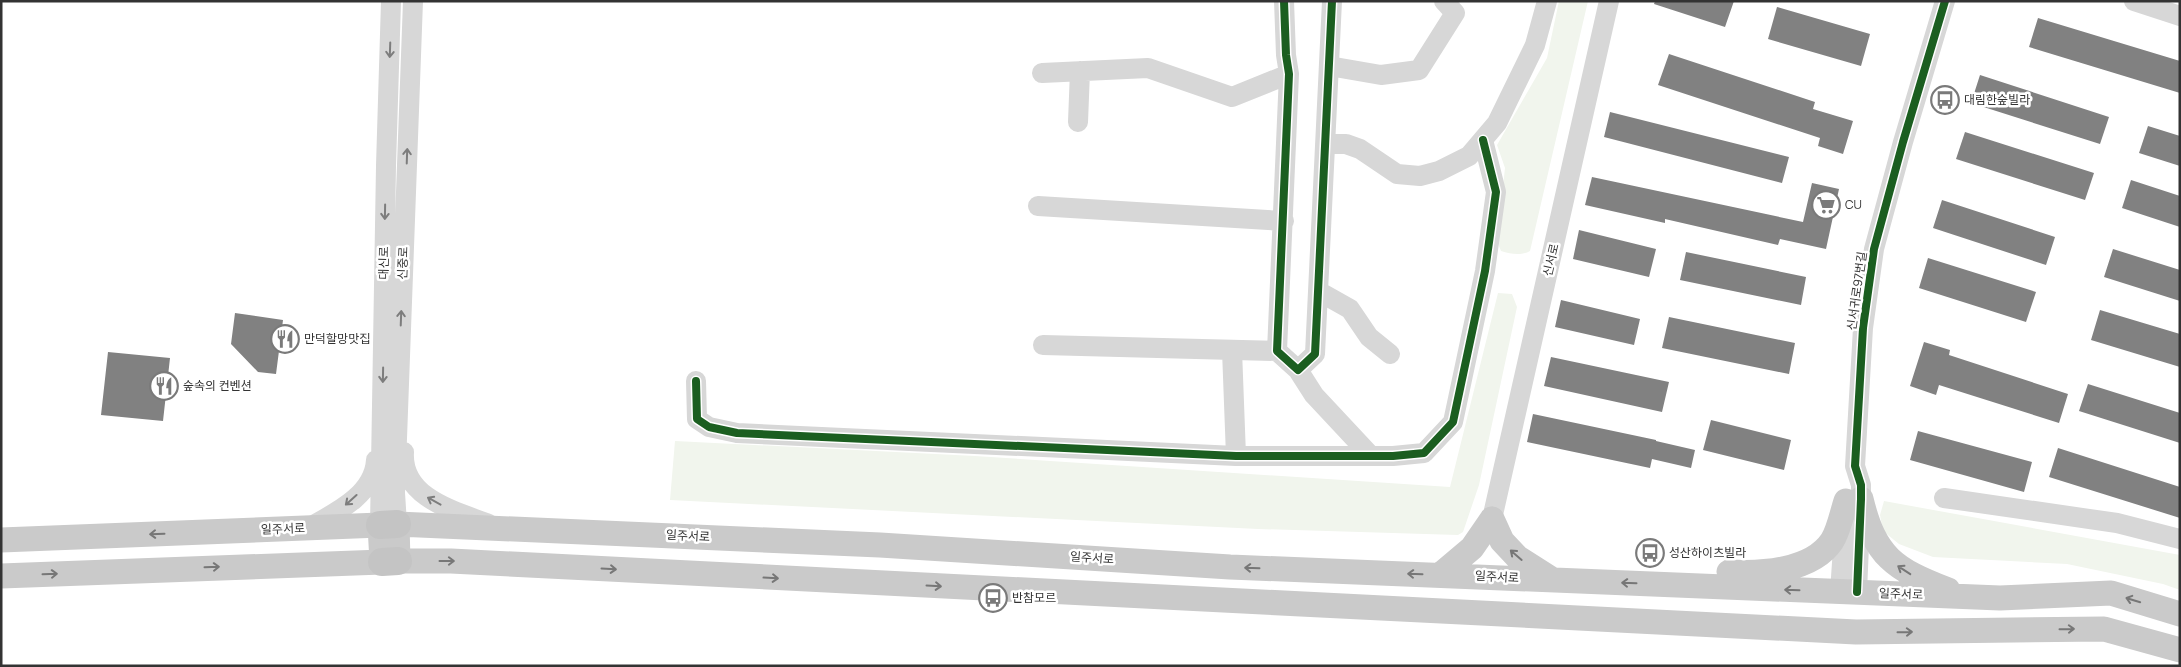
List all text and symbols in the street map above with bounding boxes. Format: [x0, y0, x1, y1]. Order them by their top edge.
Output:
one-way arrow [385, 42, 395, 58]
bus stop icon: 대림한숲빌라 [1930, 85, 1960, 115]
place label: 대림한숲빌라 [1964, 91, 2030, 108]
one-way arrow [402, 148, 412, 164]
supermarket icon: CU [1811, 190, 1841, 220]
place label: CU [1845, 196, 1862, 213]
one-way arrow [380, 204, 390, 220]
street label: 신서로 [1539, 242, 1563, 278]
street label: 대신로 [375, 246, 392, 280]
street label: 신중로 [393, 246, 412, 280]
street label: 신서귀로97번길 [1843, 250, 1870, 332]
one-way arrow [396, 310, 406, 326]
restaurant icon: 만덕할망맛집 [270, 324, 300, 354]
place label: 만덕할망맛집 [304, 330, 370, 347]
one-way arrow [378, 367, 387, 383]
restaurant icon: 숲속의 컨벤션 [149, 371, 179, 401]
place label: 숲속의 컨벤션 [183, 377, 252, 394]
one-way arrow [345, 495, 358, 506]
one-way arrow [427, 496, 442, 506]
street label: 일주서로 [261, 519, 305, 538]
street label: 일주서로 [666, 526, 711, 545]
one-way arrow [149, 529, 165, 539]
bus stop icon: 성산하이츠빌라 [1635, 538, 1665, 568]
place label: 성산하이츠빌라 [1669, 544, 1746, 561]
street label: 일주서로 [1069, 547, 1115, 568]
one-way arrow [1510, 549, 1523, 561]
one-way arrow [438, 556, 455, 566]
one-way arrow [204, 562, 220, 572]
one-way arrow [1244, 563, 1260, 573]
one-way arrow [601, 564, 617, 573]
one-way arrow [1897, 564, 1911, 575]
street label: 일주서로 [1475, 567, 1520, 586]
one-way arrow [42, 569, 58, 578]
one-way arrow [1407, 569, 1423, 578]
one-way arrow [763, 573, 779, 582]
one-way arrow [1622, 579, 1638, 588]
one-way arrow [926, 582, 942, 591]
bus stop icon: 반참모르 [978, 583, 1008, 613]
street label: 일주서로 [1879, 584, 1923, 603]
one-way arrow [1784, 585, 1800, 595]
place label: 반참모르 [1012, 589, 1056, 606]
one-way arrow [2126, 595, 2142, 604]
one-way arrow [2059, 625, 2075, 634]
one-way arrow [1896, 627, 1912, 637]

